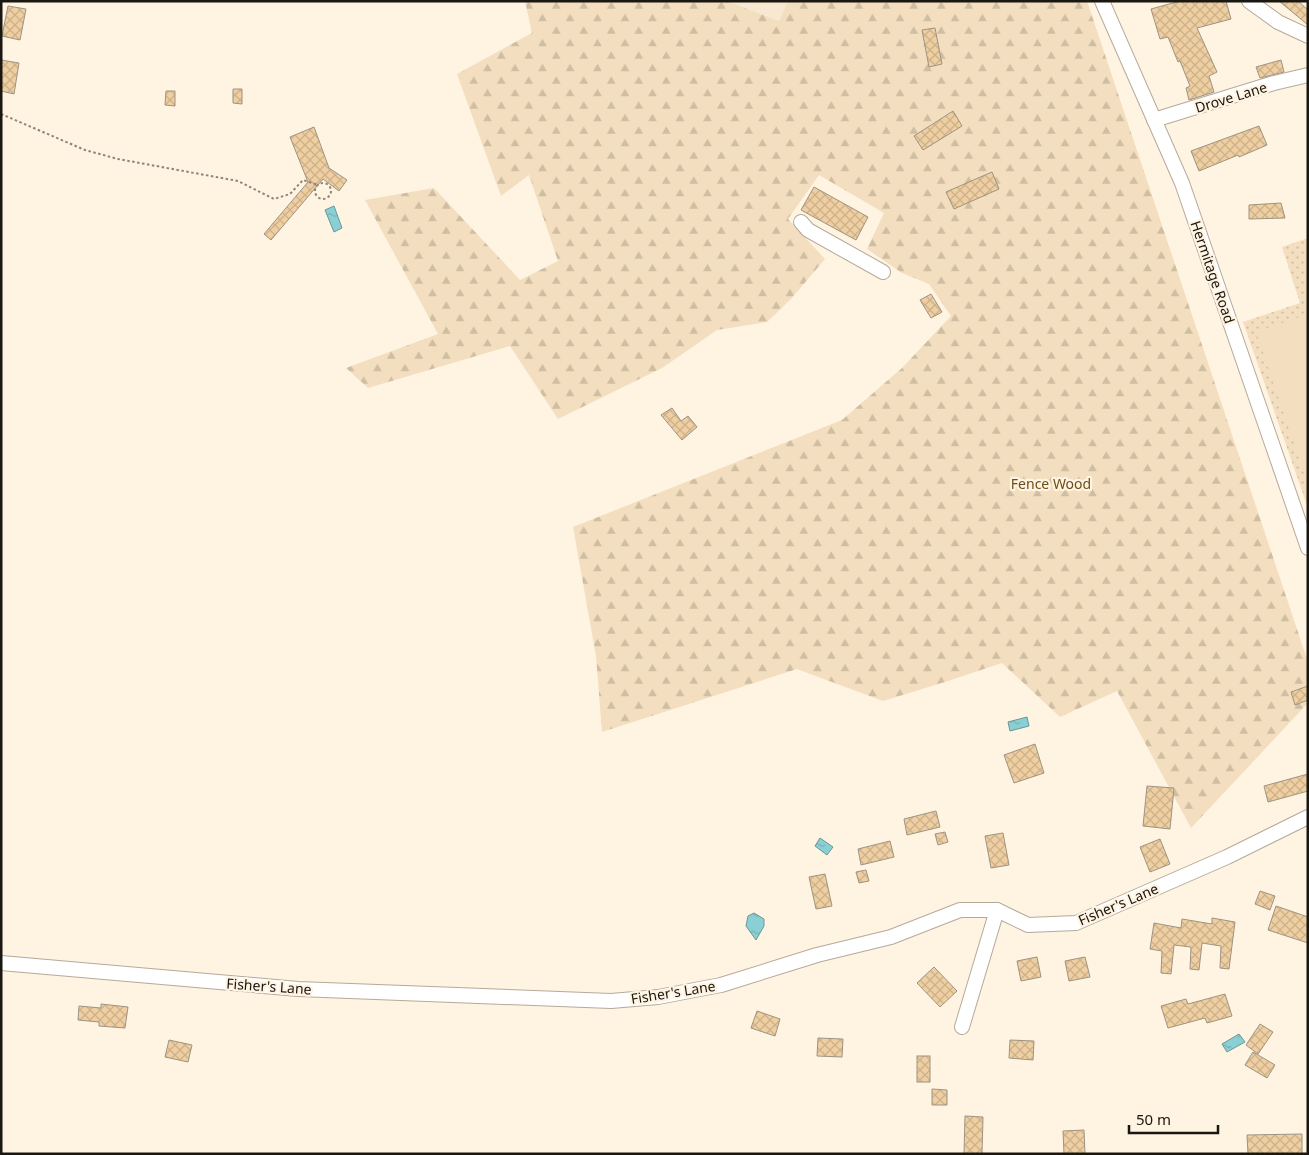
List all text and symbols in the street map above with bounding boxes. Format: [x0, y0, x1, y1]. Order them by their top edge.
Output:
street label: Drove Lane [1193, 77, 1269, 117]
street label: Hermitage Road [1187, 218, 1239, 326]
park label: Fence Wood [1011, 474, 1091, 493]
street label: Fisher's Lane [1075, 879, 1161, 929]
street label: Fisher's Lane [226, 974, 312, 998]
street label: Fisher's Lane [629, 976, 717, 1008]
scale bar [1129, 1102, 1218, 1134]
text: 50 m [1136, 1109, 1171, 1129]

